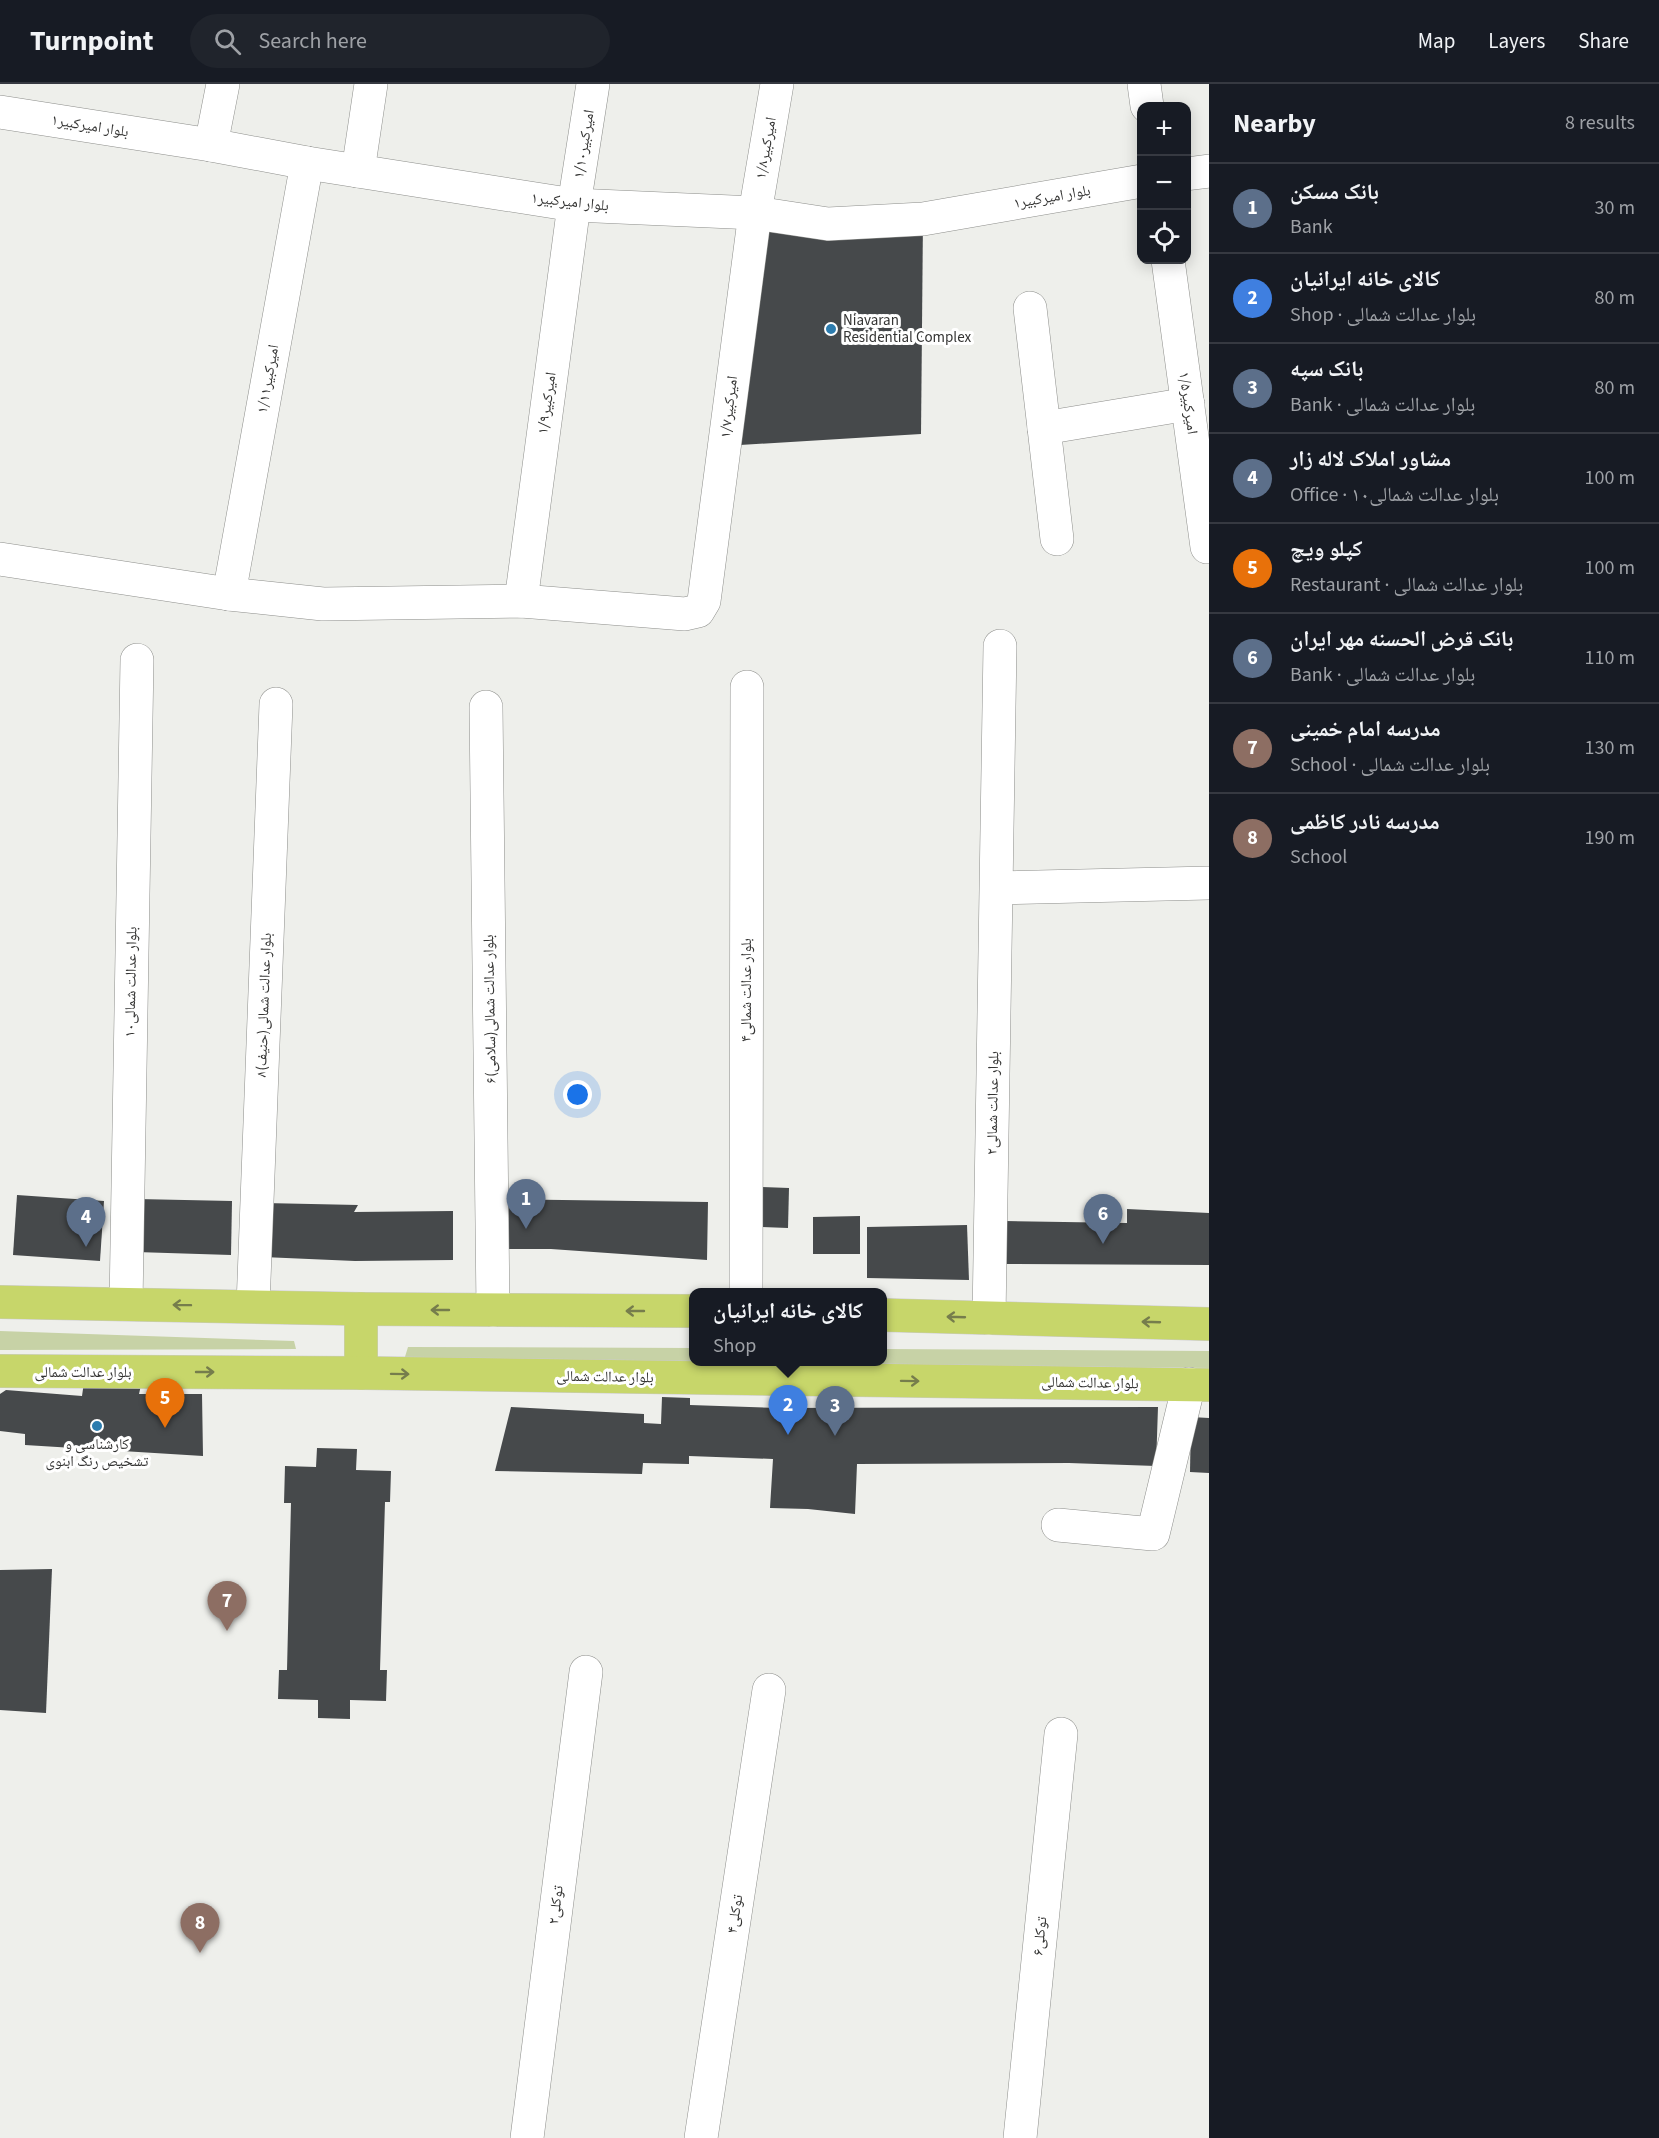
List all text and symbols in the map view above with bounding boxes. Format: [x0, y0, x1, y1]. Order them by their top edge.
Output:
search box [190, 14, 610, 68]
text: Turnpoint [30, 21, 154, 61]
icon: search [211, 25, 244, 58]
text: Search here [259, 25, 367, 57]
text: Map [1418, 26, 1455, 56]
text: Layers [1488, 26, 1545, 56]
text: Share [1578, 26, 1629, 56]
map controls [1137, 102, 1191, 264]
button: + [1137, 102, 1191, 156]
text: Nearby [1233, 105, 1316, 142]
street label: امیرکبیر۱/۱۰ [568, 108, 600, 180]
text: 8 results [1565, 109, 1635, 137]
street label: بلوار امیرکبیر۱ [50, 110, 130, 142]
street label: امیرکبیر۱/۸ [750, 115, 782, 181]
button: − [1137, 156, 1191, 210]
text: بانک مسکن [1290, 176, 1379, 208]
street label: بلوار امیرکبیر۱ [1012, 180, 1092, 214]
street label: بلوار امیرکبیر۱ [530, 187, 610, 217]
text: 1 [1247, 194, 1258, 222]
text: 30 m [1595, 194, 1635, 222]
button: locate [1137, 210, 1191, 264]
text: Bank [1290, 213, 1333, 241]
text: کالای خانه ایرانیان [1290, 263, 1440, 295]
text: 2 [1247, 284, 1258, 312]
text: 80 m [1595, 284, 1635, 312]
text: Shop · بلوار عدالت شمالی [1290, 301, 1476, 329]
place label: Niavaran Residential Complex [843, 310, 972, 348]
marker: Niavaran Residential Complex [824, 322, 838, 336]
street label: امیرکبیر۱/۱۱ [252, 343, 284, 415]
text: بانک سپه [1290, 353, 1363, 385]
street label: امیرکبیر۱/۹ [532, 371, 562, 435]
street label: امیرکبیر۱/۵ [1173, 371, 1203, 435]
text: 3 [1247, 374, 1258, 402]
text: 80 m [1595, 374, 1635, 402]
street label: امیرکبیر۱/۷ [715, 375, 743, 439]
text: Bank · بلوار عدالت شمالی [1290, 391, 1475, 419]
text: مشاور املاک لاله زار [1290, 443, 1451, 475]
text: 4 [1247, 464, 1258, 492]
text: 100 m [1585, 464, 1635, 492]
text: Office · بلوار عدالت شمالی۱۰ [1290, 481, 1499, 509]
text: کپلو ویچ [1290, 533, 1363, 565]
text: 5 [1247, 554, 1258, 582]
text: 100 m [1585, 554, 1635, 582]
text: Restaurant · بلوار عدالت شمالی [1290, 571, 1523, 599]
text: بانک قرض الحسنه مهر ایران [1290, 623, 1513, 655]
text: 6 [1247, 644, 1258, 672]
text: 110 m [1585, 644, 1635, 672]
text: Bank · بلوار عدالت شمالی [1290, 661, 1475, 689]
text: مدرسه امام خمینی [1290, 713, 1441, 745]
text: 7 [1247, 734, 1258, 762]
text: 130 m [1585, 734, 1635, 762]
text: School · بلوار عدالت شمالی [1290, 751, 1490, 779]
text: مدرسه نادر کاظمی [1290, 806, 1440, 838]
text: 8 [1247, 824, 1258, 852]
text: 190 m [1585, 824, 1635, 852]
text: School [1290, 843, 1347, 871]
street label: بلوار عدالت شمالی۱۰ [120, 926, 142, 1038]
street label: ۸بلوار عدالت شمالی(حنیف) [251, 932, 277, 1078]
street label: ۶بلوار عدالت شمالی(سلامی) [478, 934, 502, 1084]
street label: بلوار عدالت شمالی۴ [736, 938, 757, 1042]
street label: بلوار عدالت شمالی۲ [982, 1051, 1004, 1155]
your location [563, 1080, 592, 1109]
pin: 1 [506, 1180, 546, 1229]
pin: 6 [1084, 1194, 1122, 1244]
pin: 4 [66, 1198, 106, 1247]
popup [689, 1288, 887, 1366]
text: کالای خانه ایرانیان [713, 1295, 863, 1327]
one-way arrow [173, 1299, 193, 1311]
one-way arrow [431, 1304, 451, 1316]
one-way arrow [626, 1305, 646, 1317]
one-way arrow [946, 1311, 966, 1322]
one-way arrow [1141, 1317, 1161, 1328]
text: Shop [713, 1332, 756, 1360]
street label: بلوار عدالت شمالی [34, 1362, 132, 1383]
street label: بلوار عدالت شمالی [556, 1366, 654, 1388]
one-way arrow [195, 1367, 215, 1378]
one-way arrow [390, 1368, 410, 1380]
street label: بلوار عدالت شمالی [1041, 1372, 1139, 1394]
one-way arrow [900, 1375, 920, 1386]
pin: 5 [146, 1378, 184, 1428]
pin: 2 [768, 1386, 808, 1435]
pin: 3 [816, 1386, 854, 1436]
marker: کارشناسی و تشخیص رنگ ابنوی [90, 1419, 104, 1433]
place label: کارشناسی و تشخیص رنگ ابنوی [46, 1434, 149, 1472]
pin: 7 [208, 1582, 246, 1631]
street label: توکلی۲ [543, 1884, 569, 1926]
street label: توکلی۴ [722, 1892, 749, 1935]
pin: 8 [180, 1904, 220, 1953]
street label: توکلی۶ [1028, 1915, 1053, 1957]

